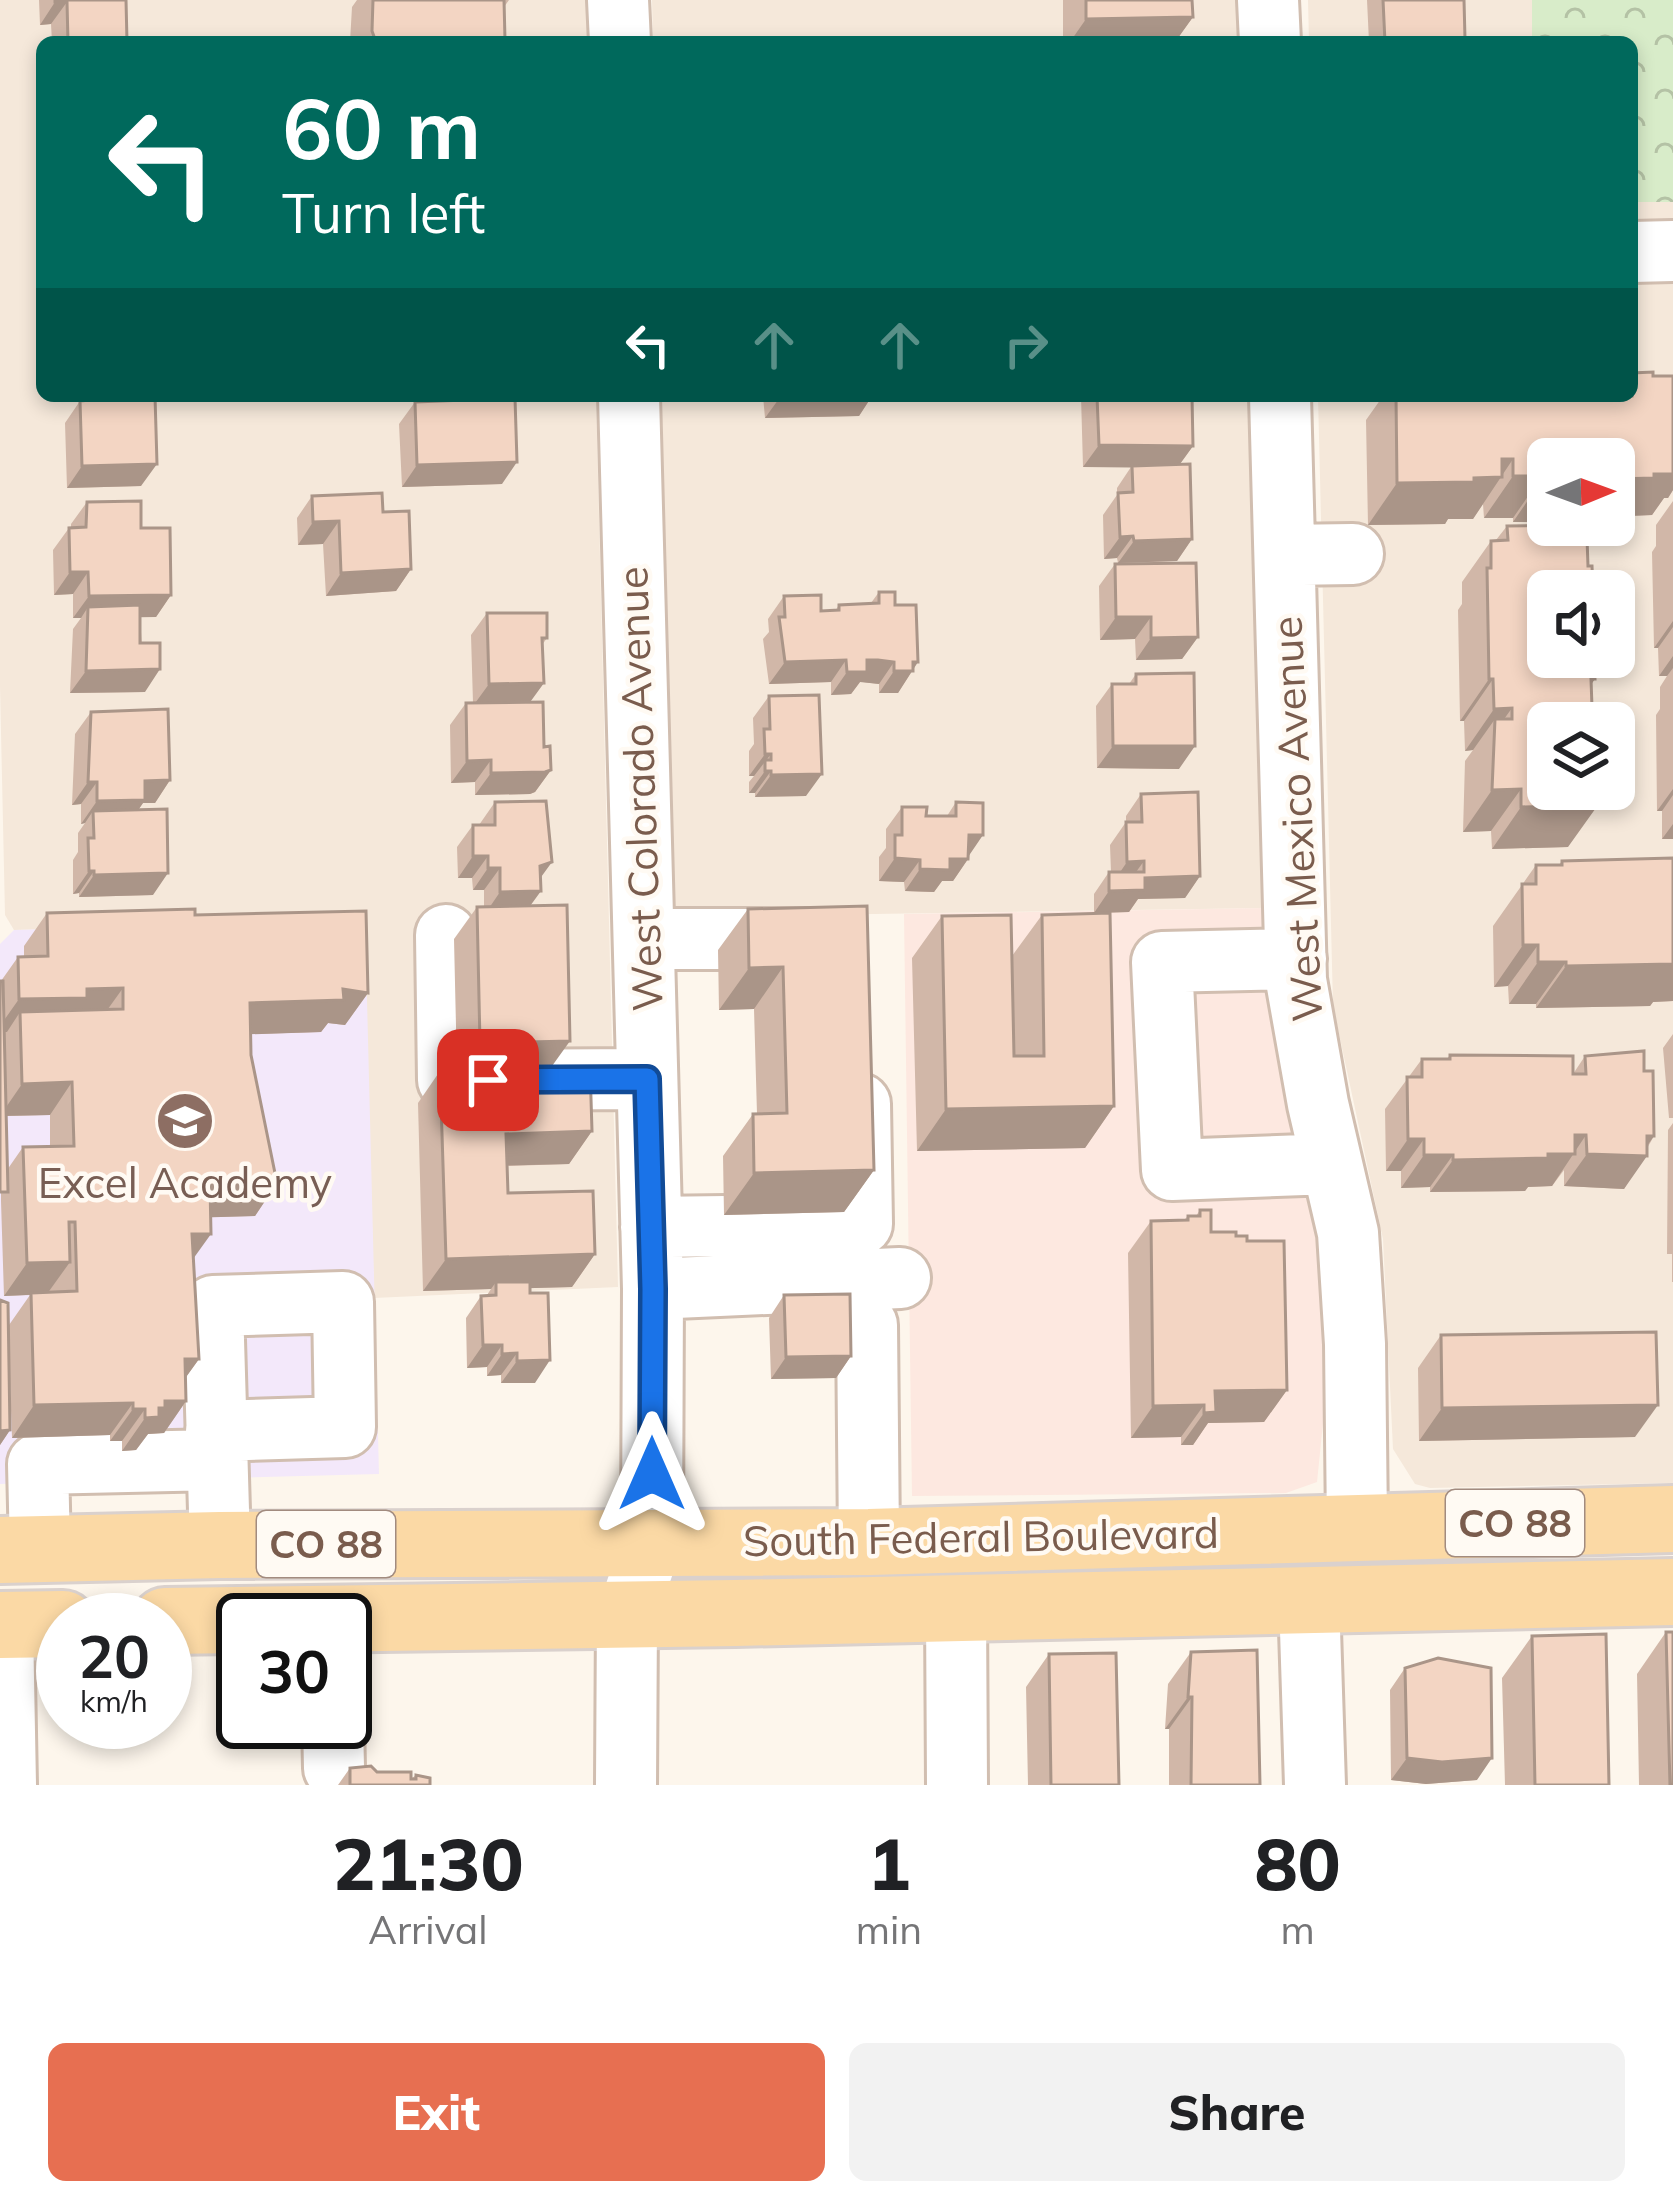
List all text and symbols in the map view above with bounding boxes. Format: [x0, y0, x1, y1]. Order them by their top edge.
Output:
text: 60 m [282, 75, 481, 180]
icon: left [84, 84, 240, 240]
text: Turn left [282, 179, 485, 247]
icon: left [615, 312, 681, 378]
icon: ahead [741, 312, 807, 378]
icon: ahead [867, 312, 933, 378]
icon: right [993, 312, 1059, 378]
north arrow [1527, 438, 1635, 546]
map controls [1527, 438, 1635, 810]
street label: West Colorado Avenue [605, 566, 674, 1012]
button: sound [1527, 570, 1635, 678]
street label: West Mexico Avenue [1259, 615, 1334, 1023]
button: layers [1527, 702, 1635, 810]
pin [437, 1029, 539, 1131]
icon: arrive [455, 1047, 521, 1113]
school or university icon: Excel Academy [154, 1090, 216, 1152]
place label: Excel Academy [38, 1156, 332, 1209]
position arrow [589, 1411, 715, 1537]
road number: CO 88 [1446, 1490, 1584, 1556]
street label: South Federal Boulevard [742, 1506, 1220, 1567]
road number: CO 88 [257, 1511, 395, 1577]
speed limit sign: 30 [216, 1593, 372, 1749]
text: 20 [78, 1618, 150, 1693]
text: km/h [80, 1682, 148, 1720]
text: 21:30 [332, 1818, 524, 1908]
text: 1 [867, 1818, 911, 1908]
text: 80 [1254, 1818, 1341, 1908]
text: Arrival [368, 1905, 488, 1954]
text: min [856, 1905, 922, 1954]
text: m [1280, 1905, 1315, 1954]
button: Exit [48, 2043, 825, 2181]
button: Share [849, 2043, 1625, 2181]

